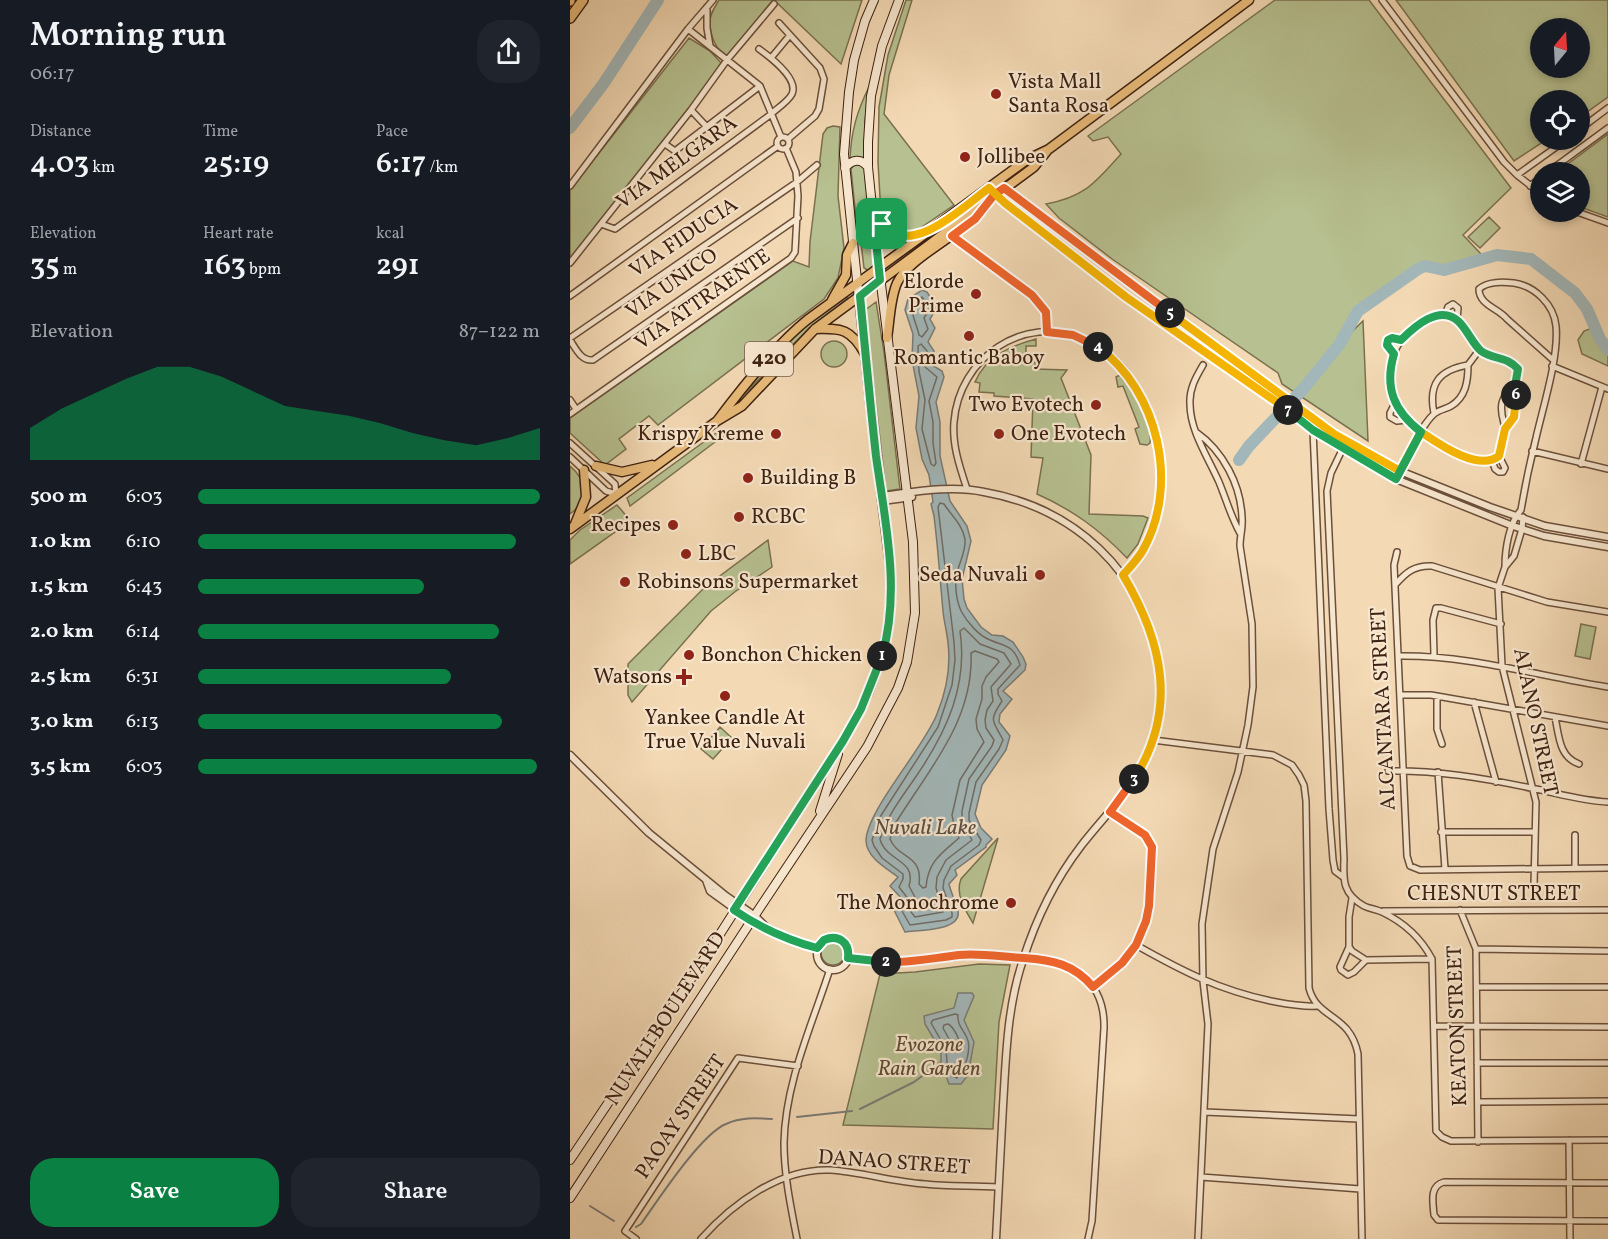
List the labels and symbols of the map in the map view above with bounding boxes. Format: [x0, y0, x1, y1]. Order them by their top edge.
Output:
north arrow [1530, 18, 1590, 78]
place label: Vista Mall Santa Rosa [1008, 68, 1109, 121]
marker: Vista Mall Santa Rosa [989, 87, 1003, 101]
street label: VIA MELGARA [610, 109, 744, 217]
place label: Jollibee [977, 143, 1045, 172]
marker: Jollibee [958, 150, 972, 164]
street label: VIA FIDUCIA [624, 191, 744, 285]
pin [856, 198, 907, 249]
street label: VIA UNICO [620, 242, 724, 326]
street label: VIA ATTRAENTE [629, 242, 777, 358]
place label: Elorde Prime [903, 268, 964, 321]
marker: Elorde Prime [969, 287, 983, 301]
pin: 5 [1155, 298, 1185, 328]
marker: Romantic Baboy [962, 329, 976, 343]
pin: 4 [1083, 332, 1113, 362]
road number: 420 [745, 342, 793, 376]
place label: Romantic Baboy [893, 344, 1045, 373]
pin: 6 [1501, 380, 1531, 410]
place label: Two Evotech [968, 391, 1084, 420]
pin: 7 [1273, 395, 1303, 425]
marker: Two Evotech [1089, 398, 1103, 412]
place label: Krispy Kreme [637, 420, 764, 449]
place label: One Evotech [1011, 420, 1126, 449]
marker: Krispy Kreme [769, 427, 783, 441]
marker: One Evotech [992, 427, 1006, 441]
place label: Building B [760, 464, 856, 493]
marker: Building B [741, 471, 755, 485]
place label: RCBC [751, 503, 806, 532]
marker: RCBC [732, 510, 746, 524]
place label: Recipes [590, 511, 661, 540]
marker: Recipes [666, 518, 680, 532]
place label: LBC [698, 540, 737, 569]
marker: LBC [679, 547, 693, 561]
place label: Seda Nuvali [919, 561, 1028, 590]
place label: Robinsons Supermarket [637, 568, 859, 597]
marker: Seda Nuvali [1033, 568, 1047, 582]
marker: Robinsons Supermarket [618, 575, 632, 589]
street label: ALCANTARA STREET [1364, 607, 1404, 811]
place label: Bonchon Chicken [701, 641, 862, 670]
pin: 1 [867, 641, 897, 671]
street label: ALANO STREET [1505, 645, 1565, 799]
marker: Bonchon Chicken [682, 648, 696, 662]
place label: Watsons [593, 663, 672, 692]
marker: Watsons [677, 670, 691, 684]
marker: Yankee Candle At True Value Nuvali [718, 689, 732, 703]
place label: Yankee Candle At True Value Nuvali [644, 704, 806, 757]
pin: 3 [1119, 764, 1149, 794]
water label: Nuvali Lake [874, 813, 976, 844]
street label: CHESNUT STREET [1407, 880, 1581, 909]
place label: The Monochrome [837, 889, 999, 918]
marker: The Monochrome [1004, 896, 1018, 910]
street label: NUVALI BOULEVARD [599, 926, 733, 1112]
street label: KEATON STREET [1441, 945, 1475, 1107]
pin: 2 [871, 947, 901, 977]
park label: Evozone Rain Garden [877, 1031, 981, 1084]
street label: PAOAY STREET [629, 1049, 733, 1185]
street label: DANAO STREET [817, 1143, 971, 1183]

